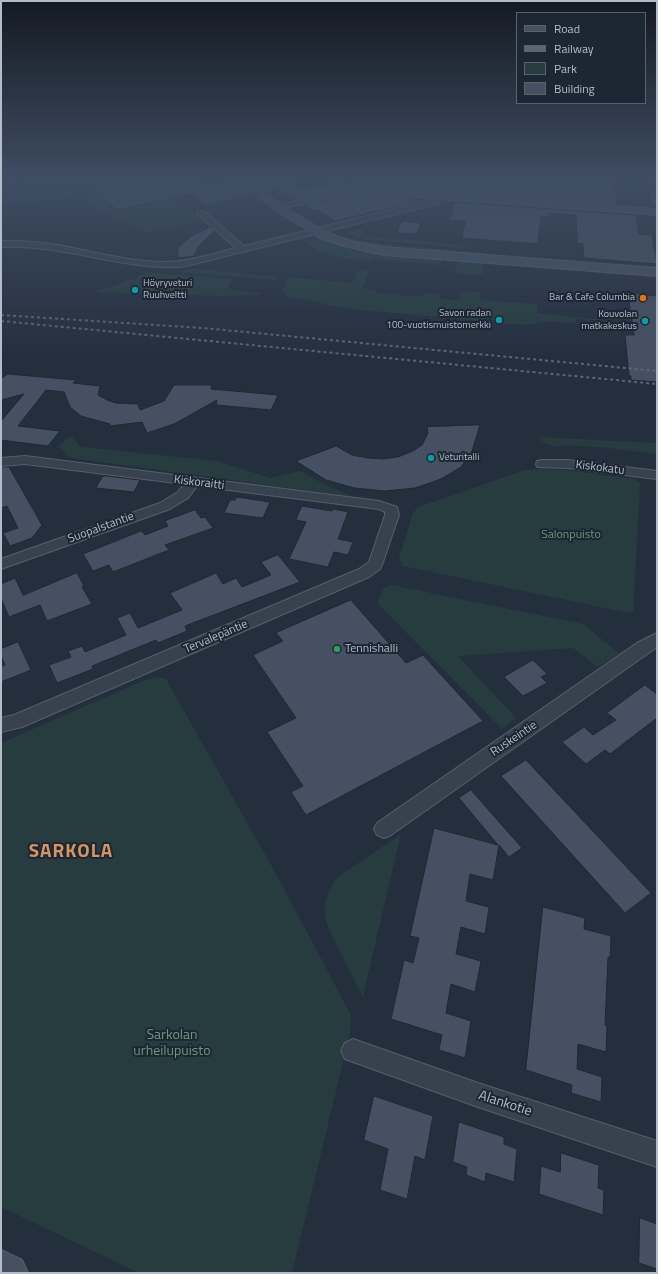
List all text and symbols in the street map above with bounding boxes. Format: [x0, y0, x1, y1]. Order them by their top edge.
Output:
legend [516, 12, 646, 104]
text: Road [554, 19, 580, 38]
text: Railway [554, 39, 594, 58]
text: Park [554, 59, 577, 78]
text: Building [554, 79, 595, 98]
place label: Höyryveturi Ruuhveltti [143, 278, 192, 302]
marker: Höyryveturi Ruuhveltti [130, 285, 140, 295]
place label: Bar & Cafe Columbia [549, 292, 635, 304]
marker: Bar & Cafe Columbia [638, 293, 648, 303]
place label: Savon radan 100-vuotismuistomerkki [386, 308, 491, 332]
place label: Kouvolan matkakeskus [581, 309, 637, 332]
marker: Savon radan 100-vuotismuistomerkki [494, 315, 504, 325]
marker: Kouvolan matkakeskus [640, 316, 650, 326]
place label: Veturitalli [439, 452, 479, 464]
marker: Veturitalli [426, 453, 436, 463]
street label: Kiskokatu [575, 458, 625, 478]
street label: Kiskoraitti [173, 473, 225, 493]
street label: Suopalstantie [66, 509, 136, 547]
park label: Salonpuisto [541, 528, 601, 542]
street label: Tervalepäntie [182, 617, 250, 657]
place label: Tennishalli [345, 642, 398, 656]
marker: Tennishalli [332, 644, 342, 654]
street label: Ruskeintie [488, 718, 540, 760]
district label: SARKOLA [29, 841, 113, 863]
park label: Sarkolan urheilupuisto [133, 1028, 211, 1060]
street label: Alankotie [476, 1088, 534, 1120]

